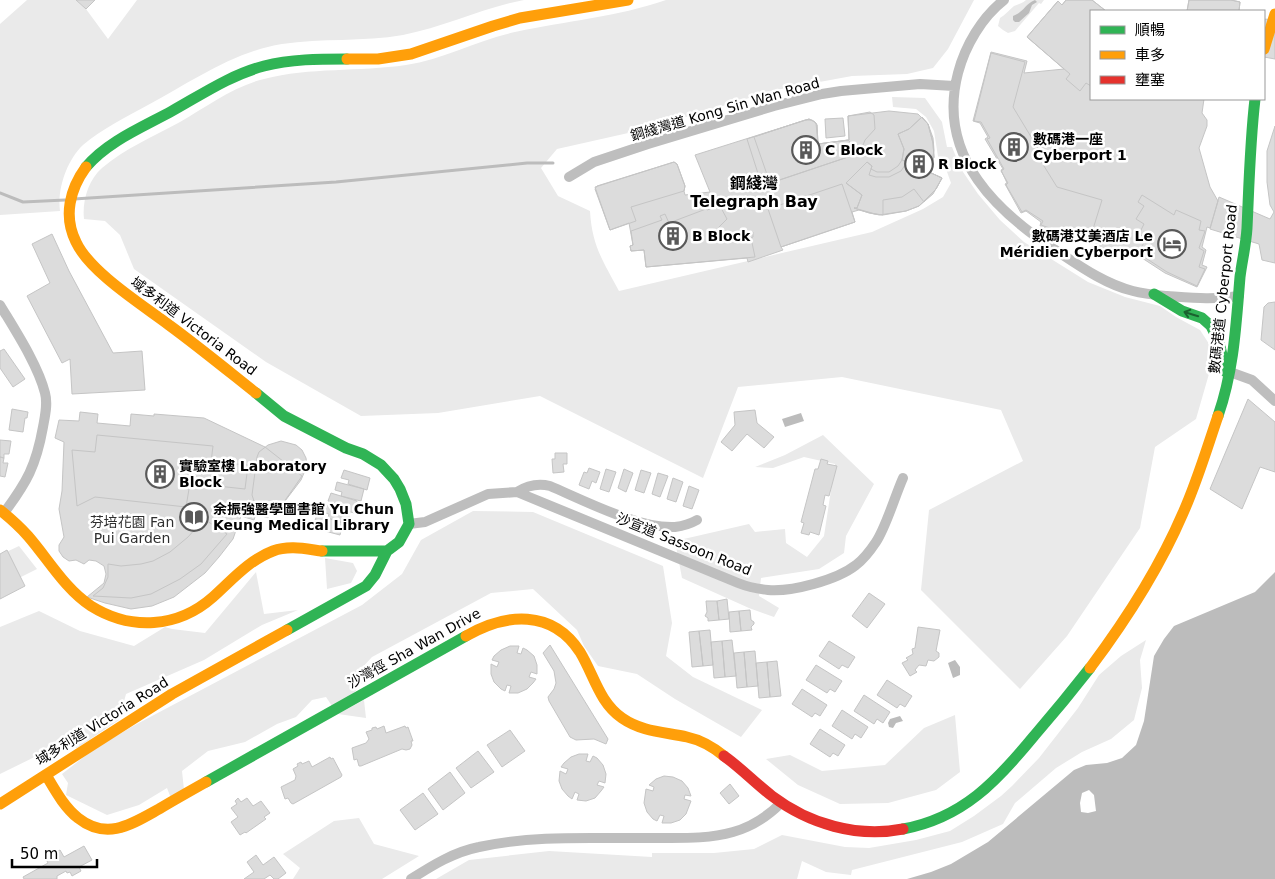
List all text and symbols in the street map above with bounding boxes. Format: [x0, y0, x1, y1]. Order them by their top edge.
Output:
legend [1090, 10, 1265, 100]
text: 順暢 [1135, 21, 1165, 39]
text: 車多 [1135, 46, 1165, 64]
text: 壅塞 [1135, 71, 1165, 89]
street label: 鋼綫灣道 Kong Sin Wan Road [629, 74, 821, 144]
place label: 數碼港一座 Cyberport 1 [1033, 131, 1127, 163]
building icon: 數碼港一座 Cyberport 1 [999, 132, 1029, 162]
building icon: C Block [791, 135, 821, 165]
place label: C Block [825, 142, 884, 158]
building icon: R Block [904, 149, 934, 179]
place label: R Block [938, 156, 997, 172]
district label: 鋼綫灣 Telegraph Bay [690, 174, 818, 211]
street label: 數碼港道 Cyberport Road [1206, 204, 1240, 374]
building icon: B Block [658, 221, 688, 251]
place label: B Block [692, 228, 751, 244]
place label: 數碼港艾美酒店 Le Méridien Cyberport [1000, 228, 1153, 260]
hotel icon: 數碼港艾美酒店 Le Méridien Cyberport [1157, 229, 1187, 259]
street label: 域多利道 Victoria Road [128, 274, 260, 378]
one-way arrow [1184, 309, 1200, 318]
place label: 實驗室樓 Laboratory Block [179, 458, 327, 490]
building icon: 實驗室樓 Laboratory Block [145, 459, 175, 489]
place label: 余振強醫學圖書館 Yu Chun Keung Medical Library [213, 501, 394, 533]
library icon: 余振強醫學圖書館 Yu Chun Keung Medical Library [179, 502, 209, 532]
street label: 沙宣道 Sassoon Road [614, 510, 754, 578]
park label: 芬培花園 Fan Pui Garden [90, 514, 174, 546]
street label: 沙灣徑 Sha Wan Drive [345, 605, 483, 691]
street label: 域多利道 Victoria Road [33, 674, 171, 768]
scale bar [12, 836, 98, 868]
text: 50 m [20, 845, 58, 863]

